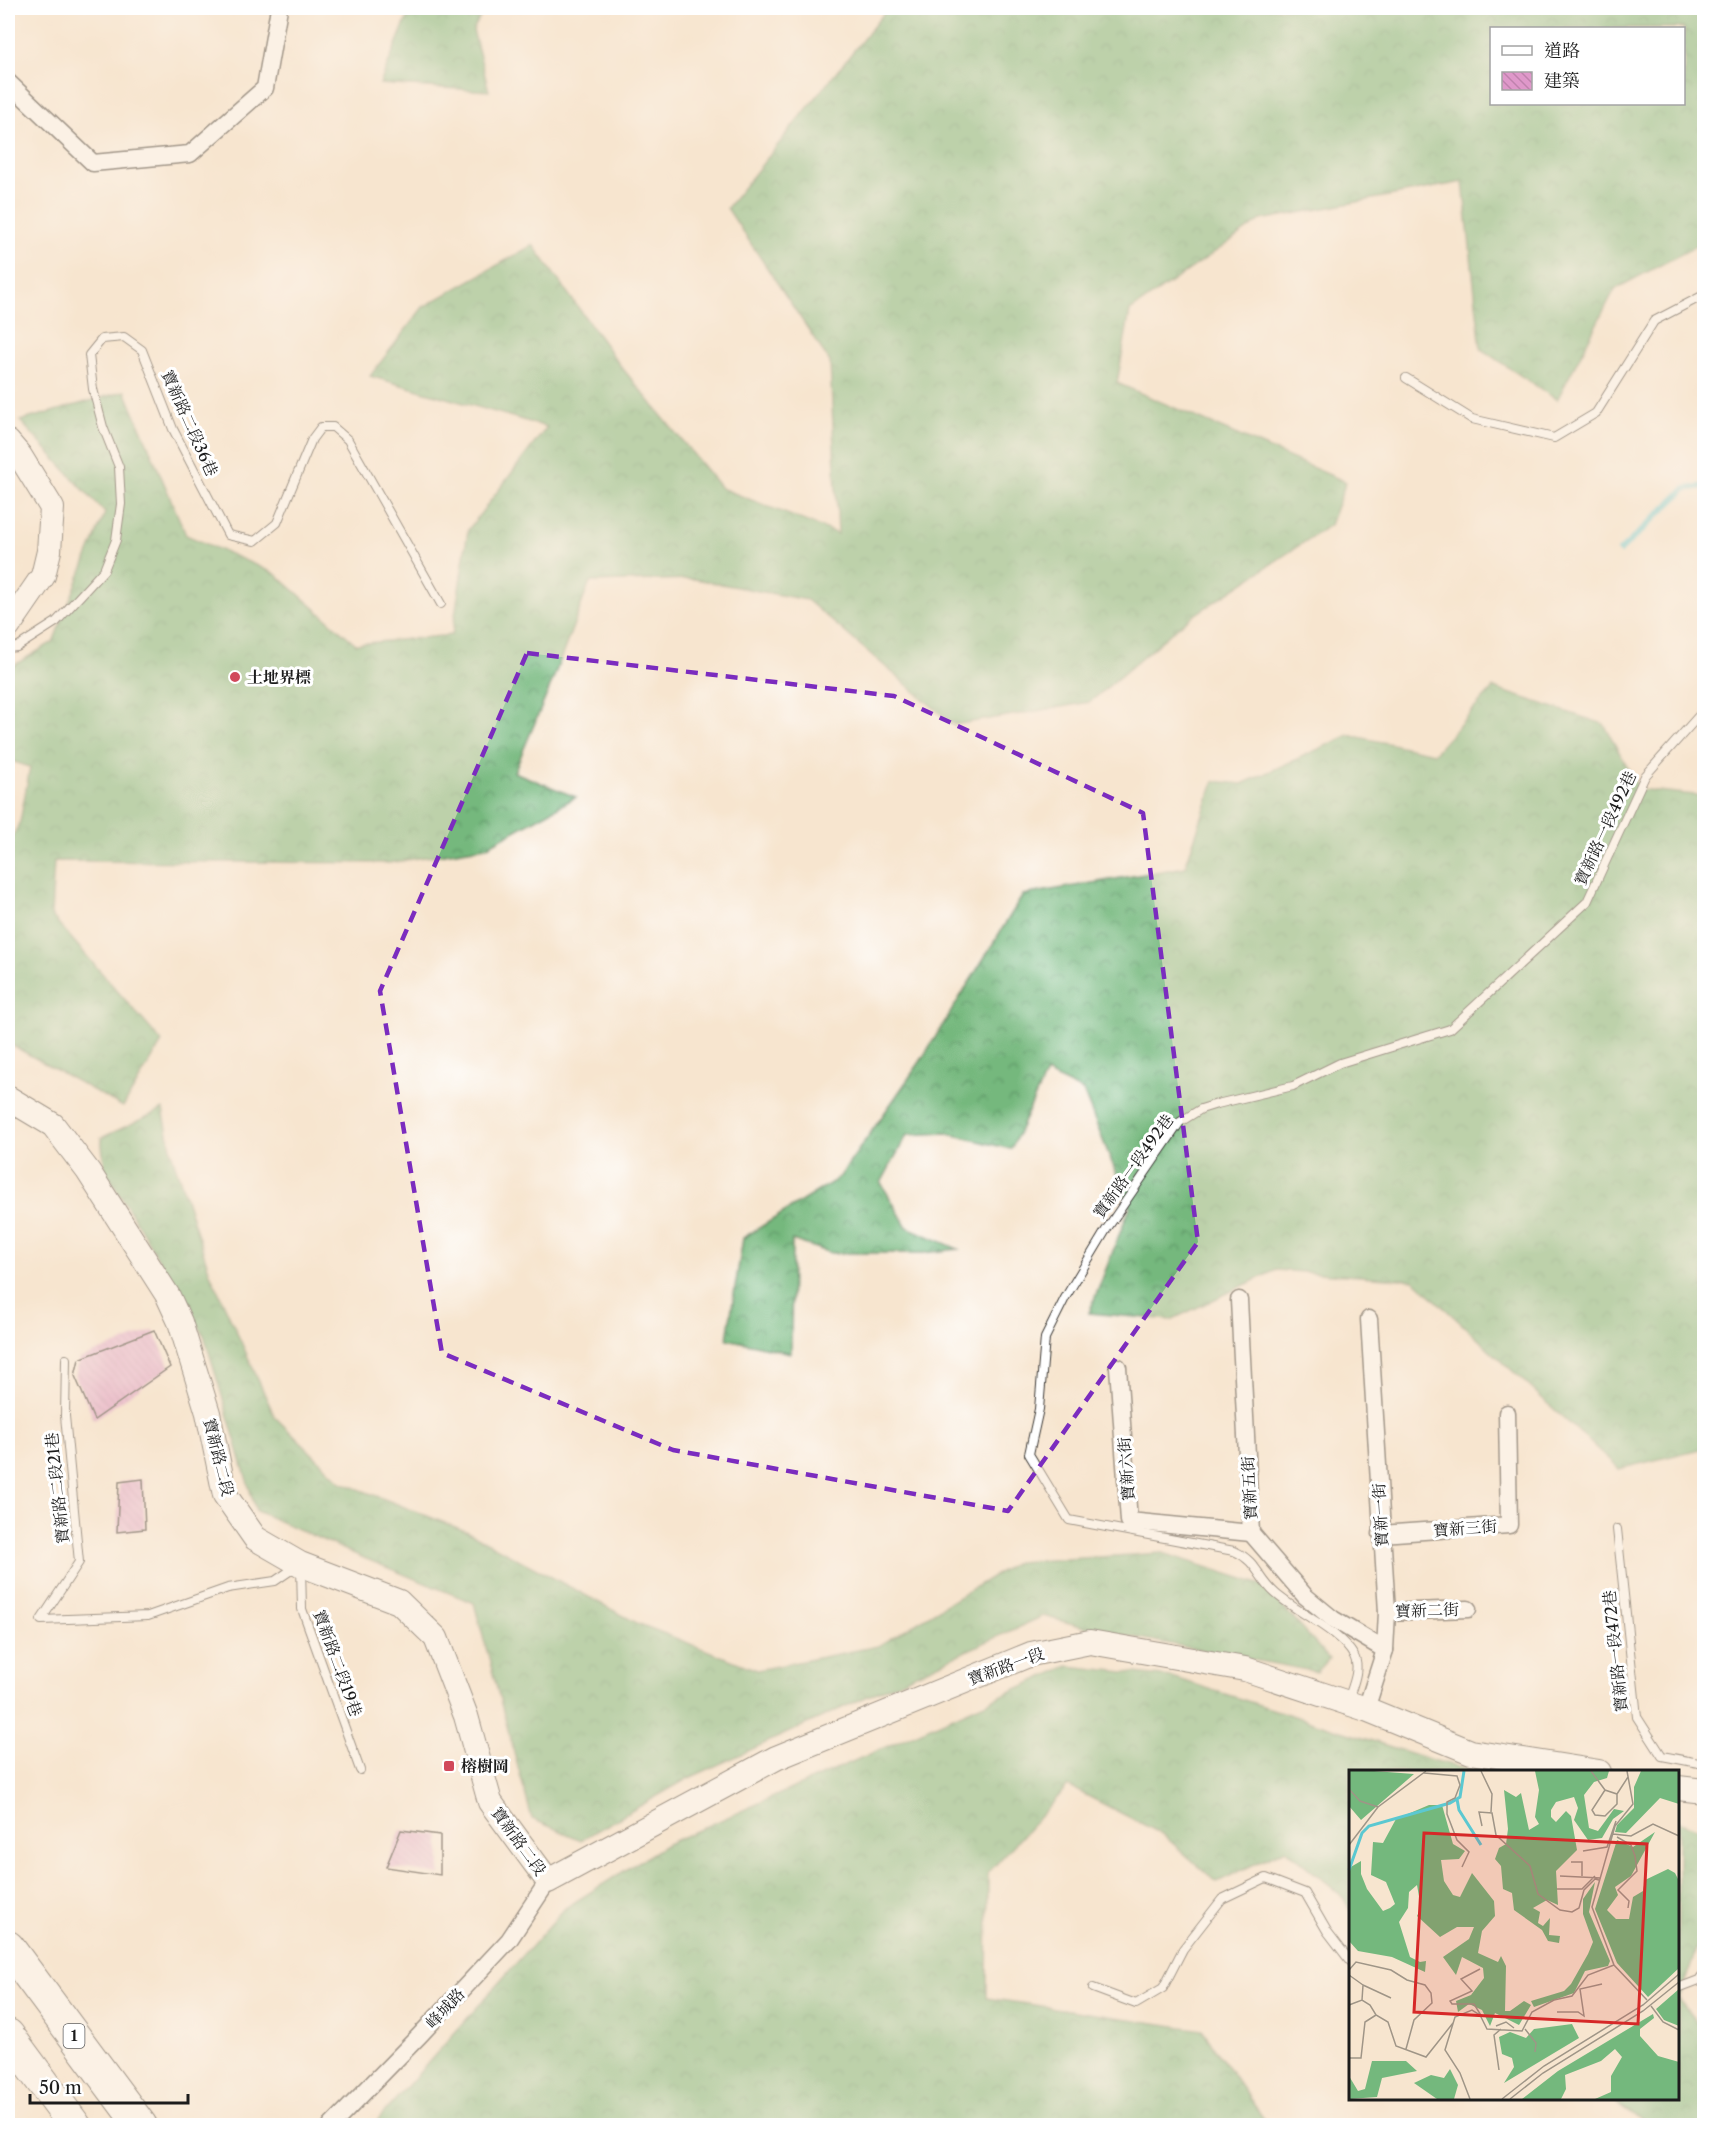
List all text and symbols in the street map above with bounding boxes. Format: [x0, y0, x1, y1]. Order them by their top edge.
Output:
legend [1490, 27, 1685, 105]
text: 道路 [1544, 40, 1580, 62]
text: 建築 [1544, 70, 1580, 92]
street label: 寶新路二段36巷 [158, 367, 222, 479]
place label: 土地界標 [247, 667, 311, 687]
marker: 土地界標 [228, 670, 242, 684]
street label: 寶新路一段492巷 [1570, 768, 1640, 888]
street label: 寶新路一段492巷 [1089, 1110, 1177, 1222]
street label: 寶新路二段 [200, 1416, 238, 1498]
street label: 寶新路二段21巷 [41, 1431, 73, 1545]
street label: 寶新六街 [1114, 1436, 1138, 1502]
street label: 寶新五街 [1237, 1456, 1261, 1520]
street label: 寶新一街 [1368, 1483, 1392, 1547]
street label: 寶新三街 [1432, 1516, 1498, 1540]
street label: 寶新路一段472巷 [1599, 1589, 1631, 1713]
street label: 寶新二街 [1395, 1599, 1459, 1621]
street label: 寶新路二段19巷 [309, 1607, 367, 1719]
street label: 寶新路一段 [965, 1643, 1047, 1689]
place label: 榕樹岡 [461, 1756, 509, 1776]
marker: 榕樹岡 [442, 1759, 456, 1773]
inset map [1349, 1770, 1679, 2100]
street label: 寶新路二段 [487, 1803, 551, 1879]
street label: 峰城路 [421, 1984, 469, 2032]
road number: 1 [64, 2024, 84, 2048]
scale bar [30, 2067, 188, 2105]
text: 50 m [39, 2077, 82, 2099]

